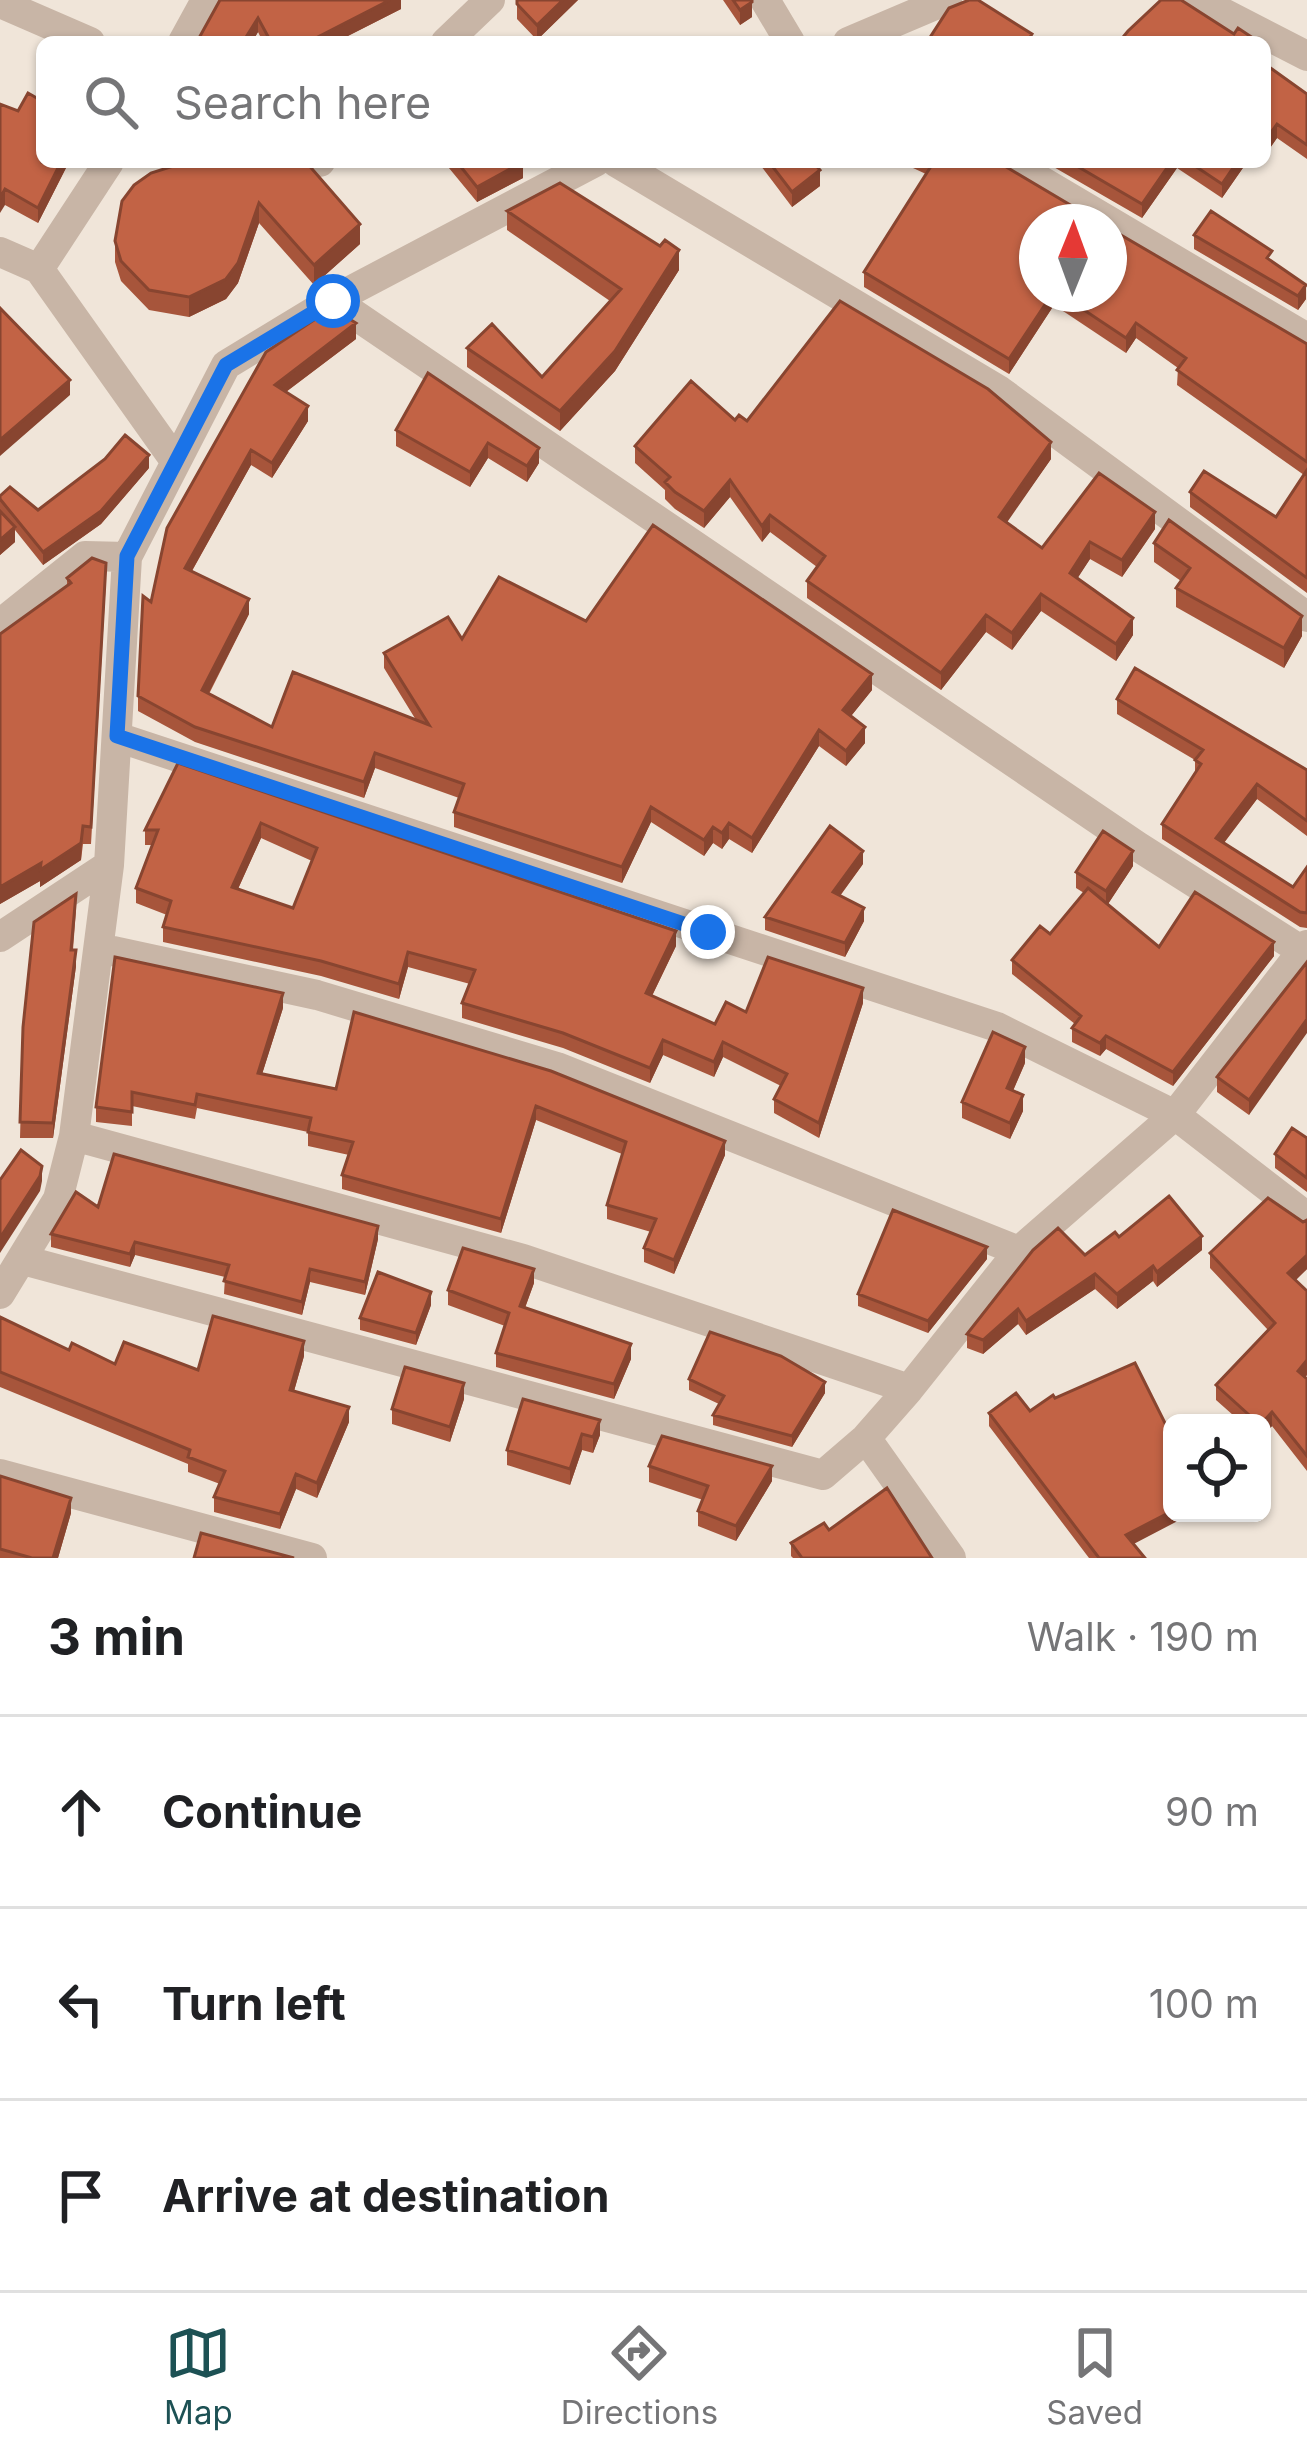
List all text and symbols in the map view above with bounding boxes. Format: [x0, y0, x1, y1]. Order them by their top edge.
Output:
search box [36, 36, 1271, 168]
icon: search [78, 69, 144, 135]
text: Search here [174, 75, 431, 130]
north arrow [1019, 204, 1127, 312]
route start [306, 274, 360, 328]
route end [681, 905, 735, 959]
map controls [1163, 1414, 1271, 1522]
button: locate [1163, 1414, 1271, 1522]
text: 3 min [48, 1606, 185, 1667]
text: Walk · 190 m [1027, 1613, 1259, 1660]
icon: ahead [48, 1779, 114, 1845]
text: Continue [162, 1784, 362, 1839]
text: 90 m [1165, 1788, 1259, 1835]
icon: left [48, 1971, 114, 2037]
text: Turn left [162, 1976, 346, 2031]
text: 100 m [1149, 1980, 1259, 2027]
icon: arrive [48, 2163, 114, 2229]
text: Arrive at destination [162, 2168, 609, 2223]
tab: Map [164, 2320, 233, 2432]
tab: Directions [561, 2320, 718, 2432]
tab: Saved [1046, 2320, 1143, 2432]

